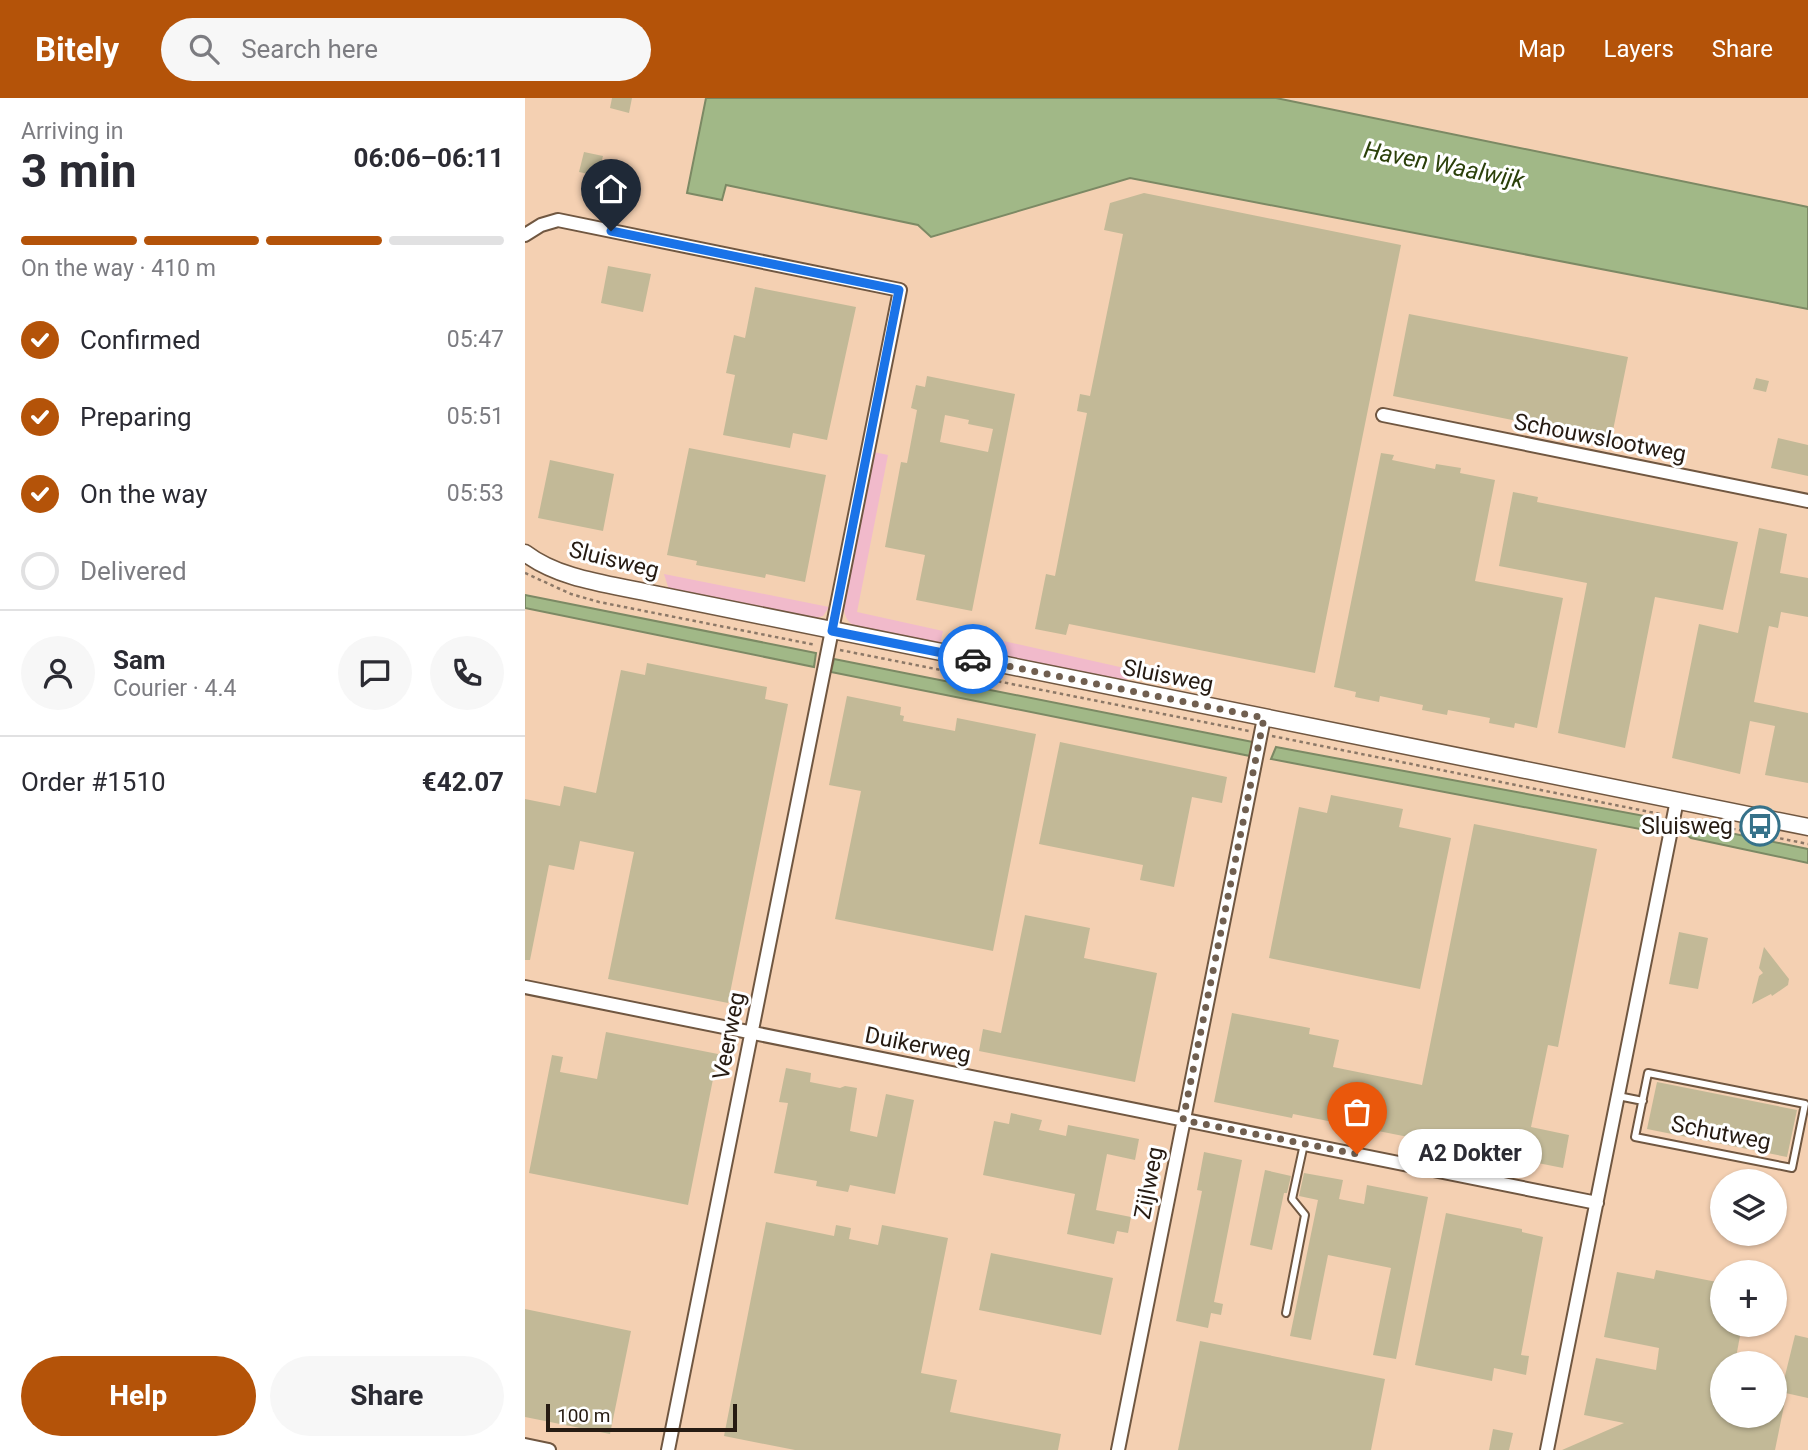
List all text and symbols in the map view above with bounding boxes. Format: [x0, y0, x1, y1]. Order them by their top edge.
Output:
search box [161, 18, 651, 81]
text: Bitely [35, 30, 119, 69]
icon: search [185, 30, 223, 68]
text: Search here [241, 34, 378, 64]
text: Map [1518, 35, 1566, 63]
text: Layers [1604, 35, 1674, 63]
text: Share [1712, 35, 1773, 63]
text: Arriving in [21, 118, 124, 145]
water label: Haven Waalwijk [1361, 136, 1528, 195]
text: 06:06–06:11 [354, 143, 504, 173]
text: 3 min [21, 144, 137, 198]
pin [581, 159, 641, 231]
icon: home [592, 170, 630, 208]
text: On the way · 410 m [21, 255, 216, 282]
icon: check [21, 321, 59, 359]
text: Confirmed [80, 325, 201, 355]
text: 05:47 [447, 326, 504, 353]
icon: check [21, 398, 59, 436]
text: Preparing [80, 402, 192, 432]
text: 05:51 [447, 403, 504, 430]
street label: Schouwslootweg [1512, 408, 1688, 468]
icon: check [21, 475, 59, 513]
text: On the way [80, 479, 208, 509]
text: 05:53 [447, 480, 504, 507]
street label: Sluisweg [566, 536, 662, 584]
text: Delivered [80, 556, 187, 586]
courier [938, 624, 1008, 694]
button: person [21, 636, 95, 710]
button: chat [338, 636, 412, 710]
button: phone [430, 636, 504, 710]
icon: car [954, 640, 992, 678]
text: Sam [113, 645, 165, 675]
street label: Sluisweg [1120, 654, 1216, 698]
text: Courier · 4.4 [113, 675, 236, 702]
text: Order #1510 [21, 767, 166, 797]
text: €42.07 [422, 767, 504, 797]
bus stop icon: Sluisweg [1739, 805, 1781, 847]
place label: Sluisweg [1641, 813, 1733, 840]
street label: Veerweg [707, 990, 751, 1082]
street label: Duikerweg [863, 1022, 973, 1068]
pin [1327, 1082, 1387, 1154]
icon: bag [1338, 1093, 1376, 1131]
street label: Schutweg [1669, 1110, 1773, 1156]
callout: A2 Dokter [1399, 1130, 1543, 1178]
text: A2 Dokter [1418, 1140, 1522, 1167]
street label: Zijlweg [1129, 1145, 1169, 1221]
map controls [1710, 1169, 1787, 1428]
button: layers [1710, 1169, 1787, 1246]
button: + [1710, 1260, 1787, 1337]
button: − [1710, 1351, 1787, 1428]
button: Help [21, 1356, 256, 1436]
button: Share [270, 1356, 504, 1436]
scale bar [546, 1401, 737, 1433]
text: 100 m [557, 1404, 610, 1427]

